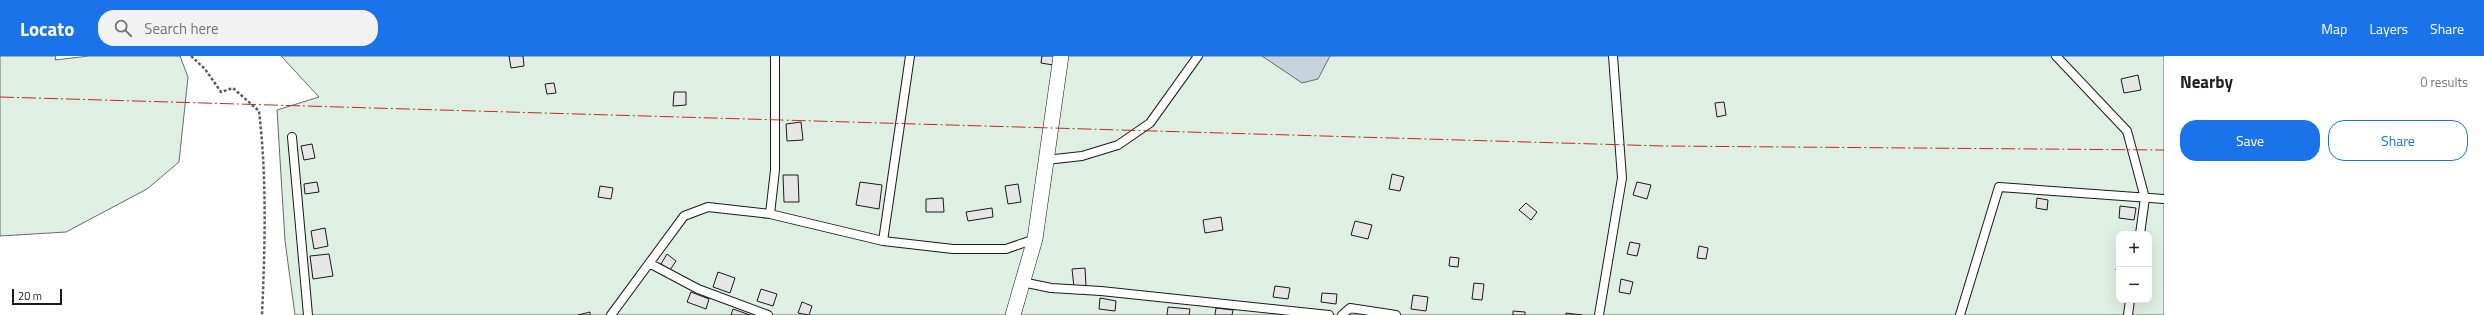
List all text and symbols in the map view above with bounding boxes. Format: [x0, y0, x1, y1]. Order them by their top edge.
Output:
search box [98, 10, 378, 46]
text: Locato [20, 14, 74, 43]
icon: search [112, 17, 134, 39]
text: Search here [144, 17, 219, 40]
text: Map [2321, 18, 2347, 39]
text: Layers [2369, 18, 2408, 39]
text: Share [2430, 18, 2464, 39]
text: Nearby [2180, 69, 2233, 95]
text: 0 results [2420, 72, 2468, 92]
button: Save [2180, 120, 2320, 161]
button: Share [2328, 120, 2468, 161]
map controls [2116, 231, 2152, 303]
button: + [2116, 231, 2152, 267]
button: − [2116, 267, 2152, 303]
scale bar [12, 287, 62, 306]
text: 20 m [18, 288, 42, 304]

